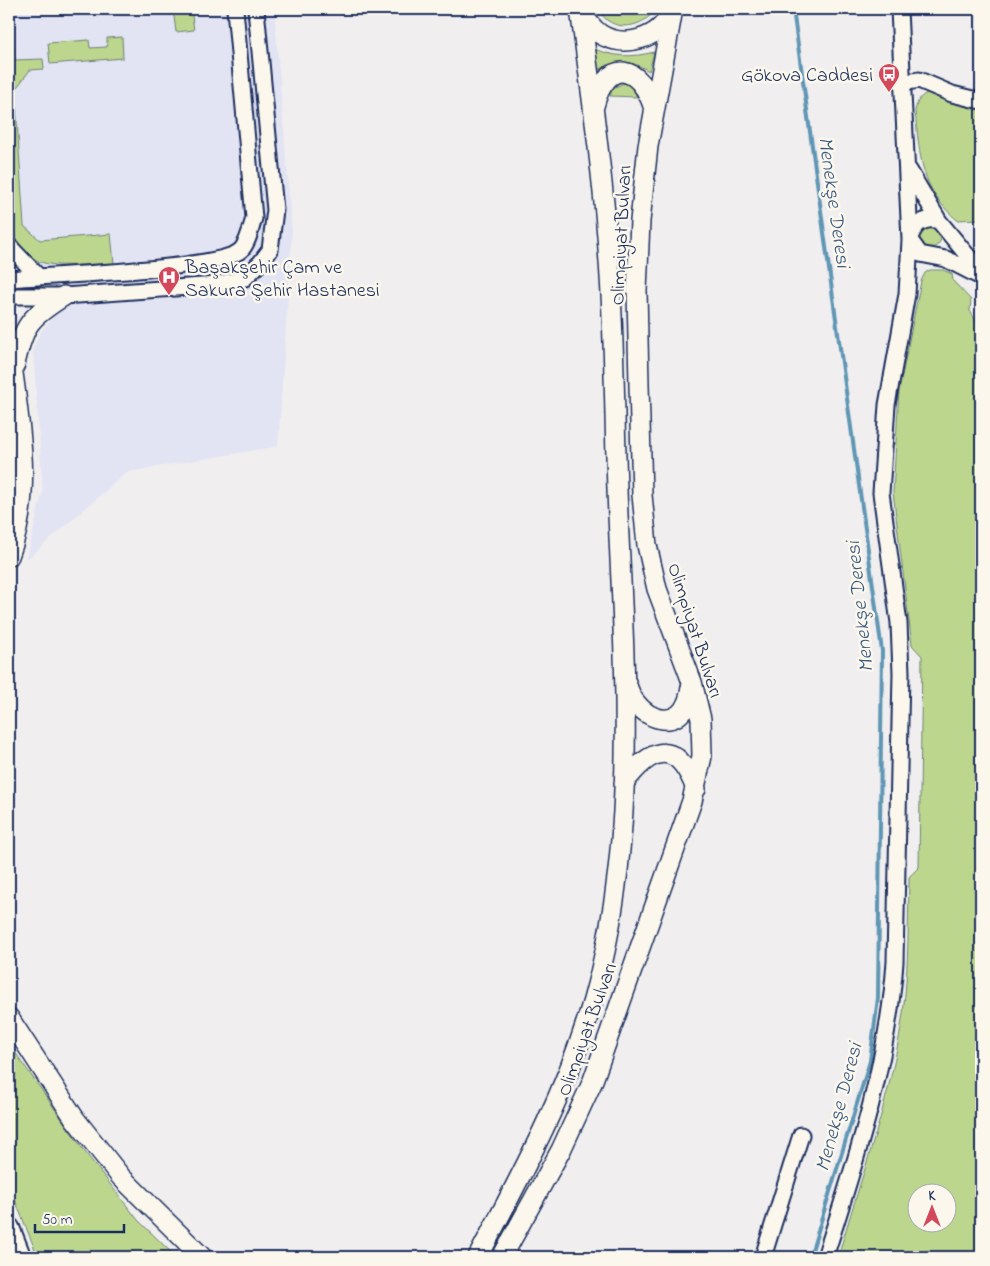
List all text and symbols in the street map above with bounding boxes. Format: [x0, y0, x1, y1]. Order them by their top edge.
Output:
place label: Gökova Caddesi [741, 62, 873, 91]
bus stop icon: Gökova Caddesi [877, 62, 901, 93]
water label: Menekşe Deresi [809, 135, 857, 272]
street label: Olimpiyat Bulvarı [604, 164, 641, 306]
place label: Başakşehir Çam ve Sakura Şehir Hastanesi [184, 254, 380, 306]
hospital icon: Başakşehir Çam ve Sakura Şehir Hastanesi [157, 265, 181, 296]
water label: Menekşe Deresi [839, 538, 883, 674]
street label: Olimpiyat Bulvarı [658, 560, 729, 702]
street label: Olimpiyat Bulvarı [551, 959, 626, 1101]
water label: Menekşe Deresi [808, 1038, 872, 1175]
north arrow [908, 1184, 958, 1234]
text: K [929, 1186, 937, 1207]
scale bar [35, 1201, 124, 1233]
text: 50 m [42, 1209, 73, 1231]

